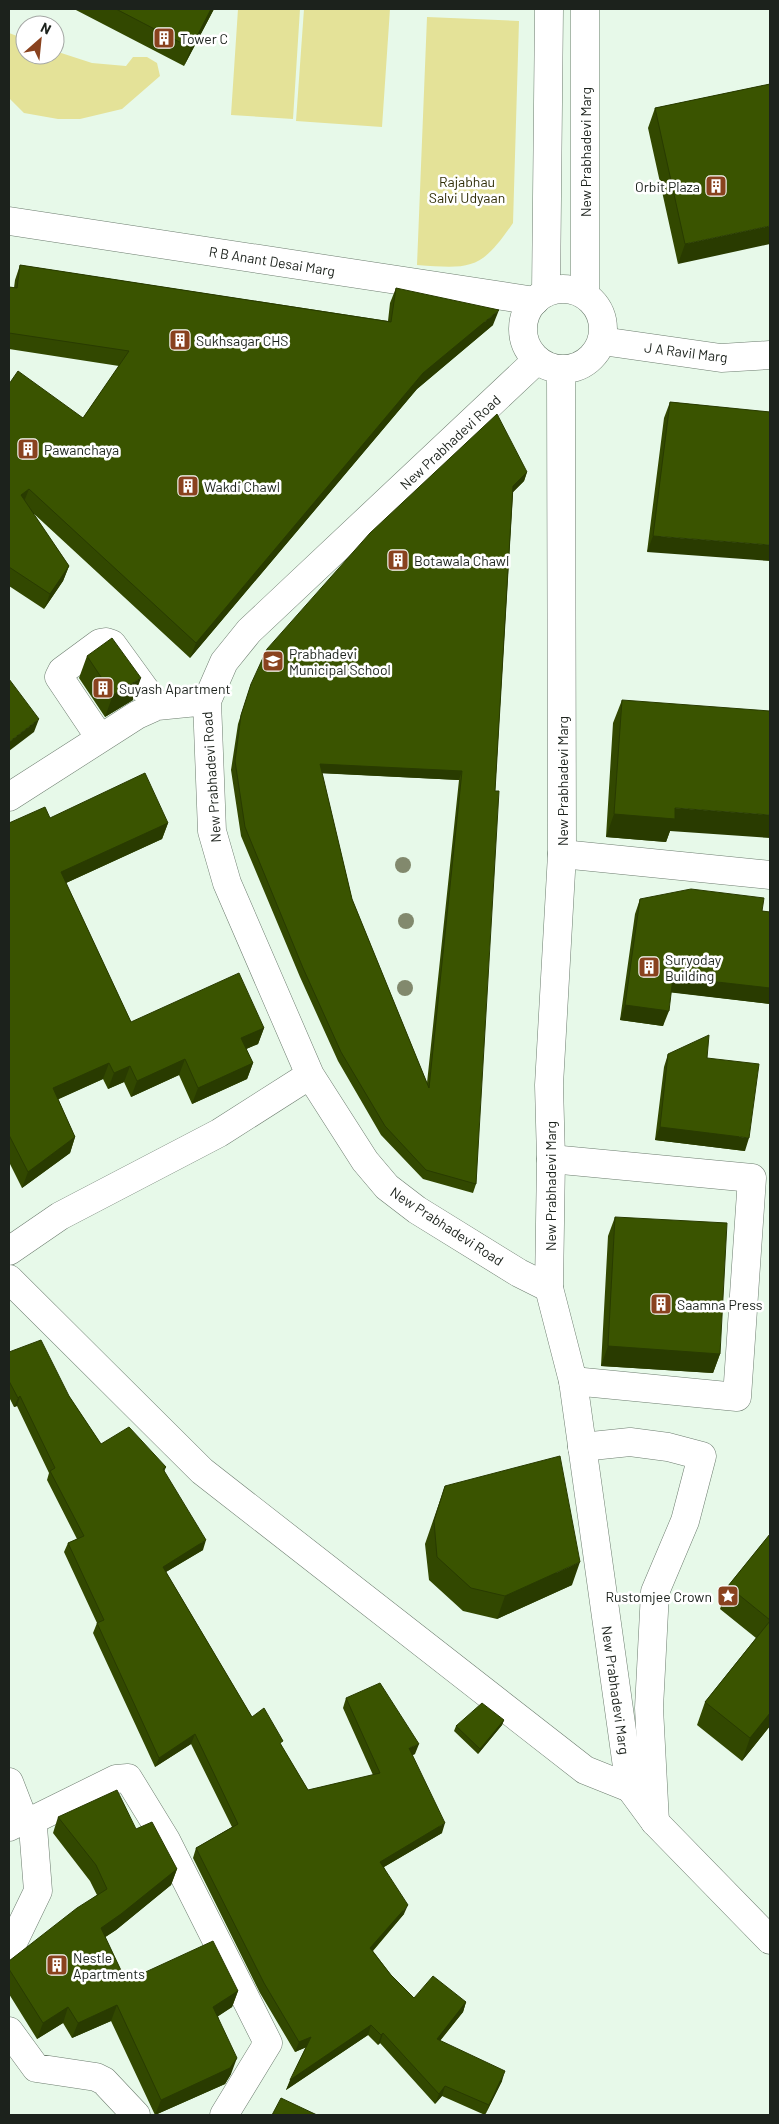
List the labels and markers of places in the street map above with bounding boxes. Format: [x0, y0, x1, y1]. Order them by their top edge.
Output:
building icon: Tower C [152, 26, 176, 50]
place label: Tower C [180, 30, 228, 47]
building icon: Orbit Plaza [704, 174, 728, 198]
place label: Orbit Plaza [635, 178, 700, 195]
building icon: Sukhsagar CHS [168, 328, 192, 352]
place label: Sukhsagar CHS [196, 332, 289, 349]
building icon: Pawanchaya [16, 437, 40, 461]
place label: Pawanchaya [44, 441, 119, 458]
building icon: Wakdi Chawl [176, 474, 200, 498]
place label: Wakdi Chawl [204, 478, 280, 495]
building icon: Botawala Chawl [386, 548, 410, 572]
place label: Botawala Chawl [414, 552, 509, 569]
place label: Prabhadevi Municipal School [289, 645, 391, 678]
school or university icon: Prabhadevi Municipal School [261, 649, 285, 673]
building icon: Suyash Apartment [91, 676, 115, 700]
place label: Suyash Apartment [119, 680, 231, 697]
place label: Suryoday Building [665, 951, 722, 984]
building icon: Suryoday Building [637, 955, 661, 979]
building icon: Saamna Press [649, 1292, 673, 1316]
place label: Saamna Press [677, 1296, 763, 1313]
place icon: Rustomjee Crown [716, 1584, 740, 1608]
place label: Rustomjee Crown [605, 1588, 712, 1605]
place label: Nestle Apartments [73, 1949, 145, 1982]
building icon: Nestle Apartments [45, 1953, 69, 1977]

